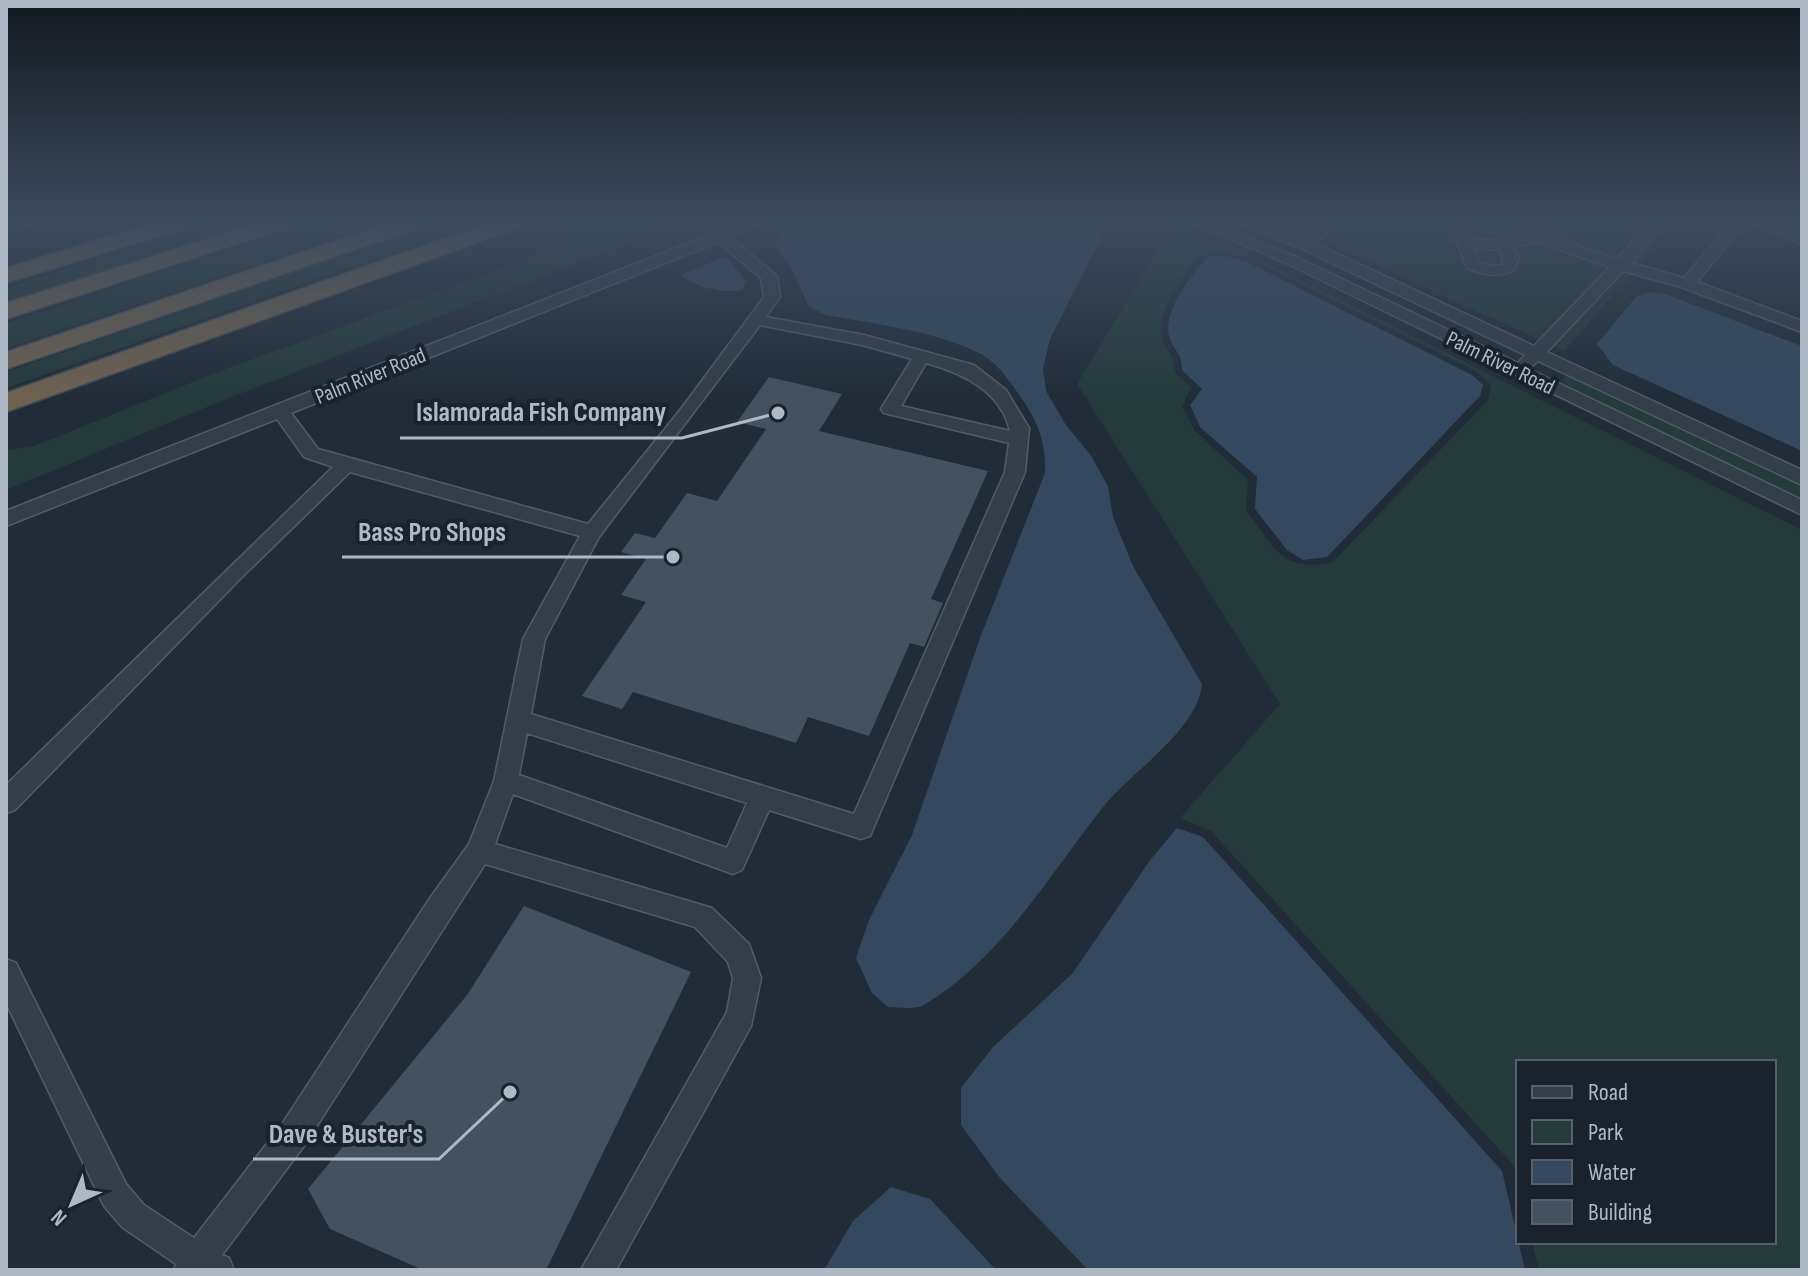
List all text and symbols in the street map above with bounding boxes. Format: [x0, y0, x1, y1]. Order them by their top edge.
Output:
street label: Palm River Road [1442, 326, 1559, 401]
street label: Palm River Road [311, 342, 430, 411]
callout: Islamorada Fish Company [400, 386, 682, 438]
text: Islamorada Fish Company [416, 396, 666, 429]
callout: Bass Pro Shops [342, 505, 522, 557]
text: Bass Pro Shops [358, 516, 506, 549]
legend [1516, 1060, 1776, 1244]
text: Road [1588, 1078, 1628, 1107]
callout: Dave & Buster's [253, 1107, 439, 1159]
text: Dave & Buster's [269, 1118, 423, 1151]
text: Park [1588, 1118, 1623, 1147]
text: Water [1588, 1158, 1636, 1187]
north arrow [32, 1164, 112, 1244]
text: Building [1588, 1198, 1652, 1227]
text: N [46, 1204, 73, 1231]

